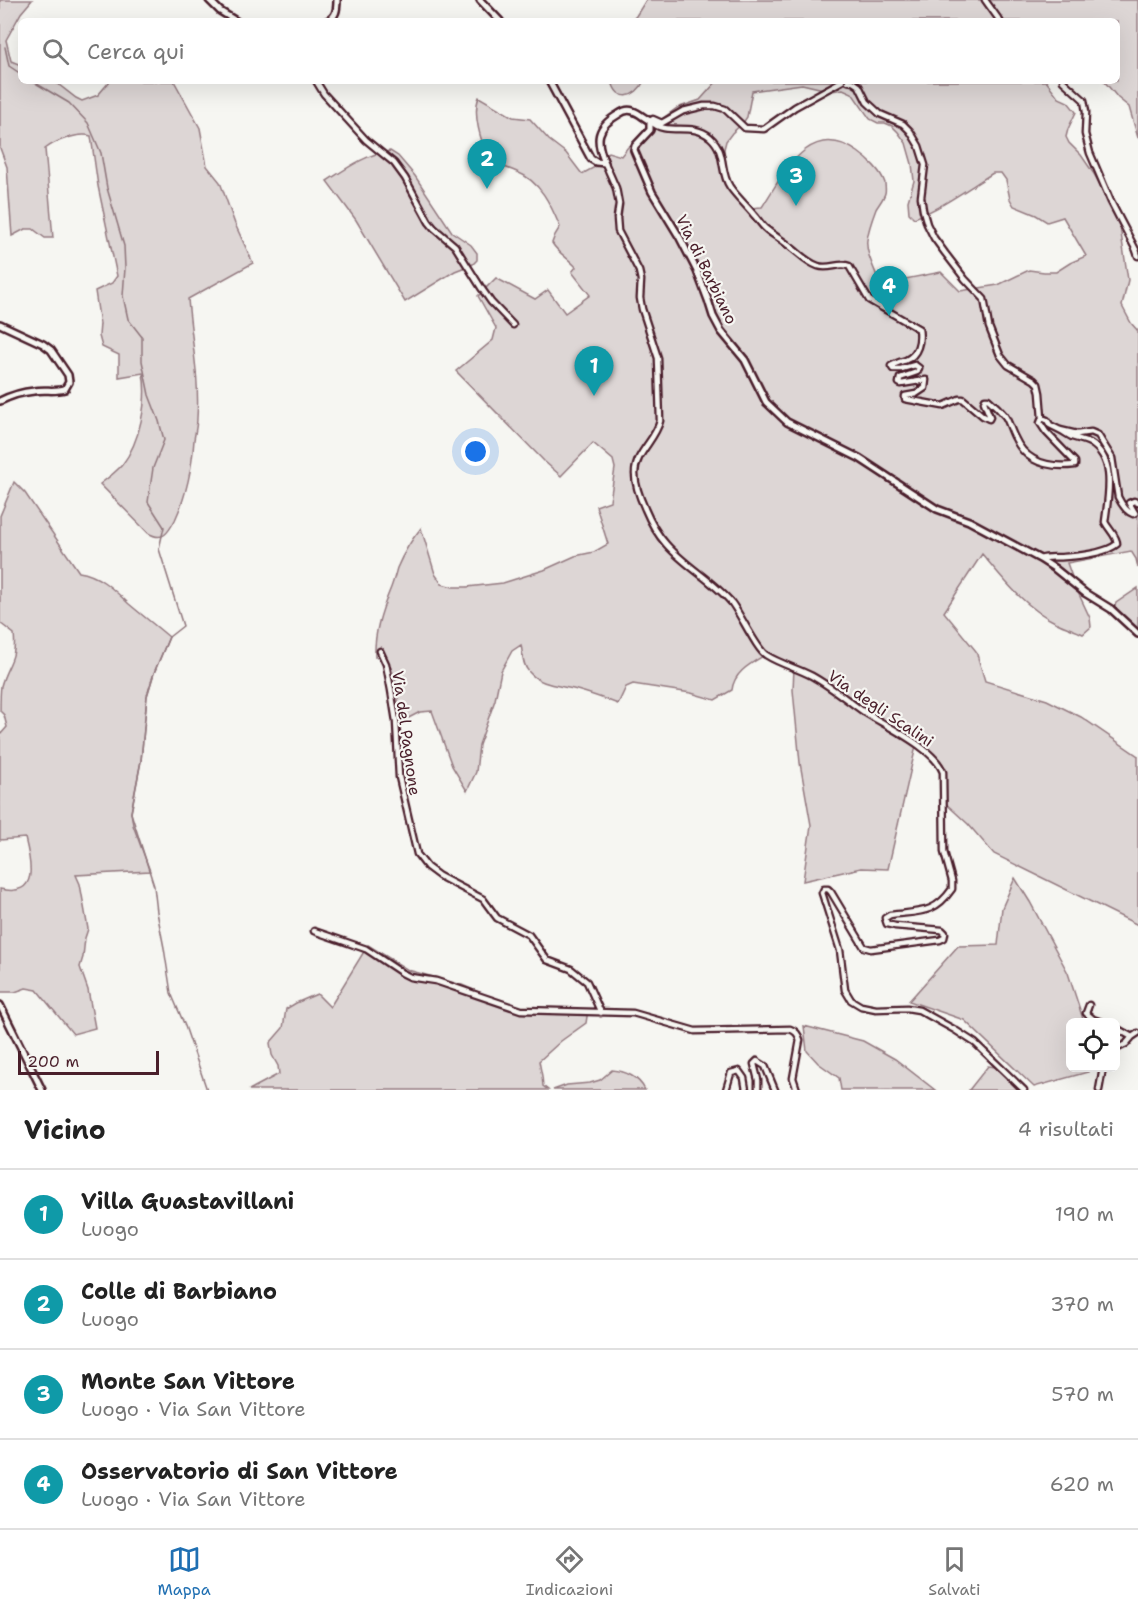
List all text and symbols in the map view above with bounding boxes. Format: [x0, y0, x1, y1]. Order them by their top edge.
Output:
search box [18, 18, 1120, 84]
icon: search [39, 35, 72, 68]
text: Cerca qui [87, 37, 185, 66]
pin: 2 [468, 140, 506, 189]
pin: 3 [776, 156, 816, 206]
street label: Via di Barbiano [671, 211, 742, 328]
pin: 4 [870, 266, 908, 316]
pin: 1 [574, 346, 614, 396]
your location [461, 437, 490, 466]
street label: Via degli Scalini [824, 665, 938, 752]
street label: Via del Pagnone [387, 669, 426, 797]
map controls [1066, 1018, 1120, 1072]
button: locate [1066, 1018, 1120, 1072]
scale bar [18, 1048, 159, 1076]
text: 200 m [27, 1051, 79, 1072]
text: Vicino [24, 1112, 106, 1147]
text: 4 risultati [1018, 1116, 1114, 1142]
text: Villa Guastavillani [81, 1187, 294, 1216]
text: 1 [39, 1201, 48, 1227]
text: 190 m [1055, 1201, 1114, 1227]
text: Luogo [81, 1216, 139, 1242]
text: Colle di Barbiano [81, 1277, 277, 1306]
text: 2 [37, 1291, 51, 1317]
text: 370 m [1050, 1291, 1114, 1317]
text: Luogo [81, 1306, 139, 1332]
text: Monte San Vittore [81, 1367, 295, 1396]
text: 3 [37, 1381, 51, 1407]
text: 570 m [1051, 1381, 1114, 1407]
text: Luogo · Via San Vittore [81, 1396, 306, 1422]
text: Osservatorio di San Vittore [81, 1457, 398, 1486]
text: 4 [37, 1471, 51, 1497]
text: 620 m [1050, 1471, 1114, 1497]
text: Luogo · Via San Vittore [81, 1486, 306, 1512]
tab: Mappa [157, 1543, 211, 1600]
tab: Indicazioni [526, 1543, 613, 1600]
tab: Salvati [928, 1543, 981, 1600]

